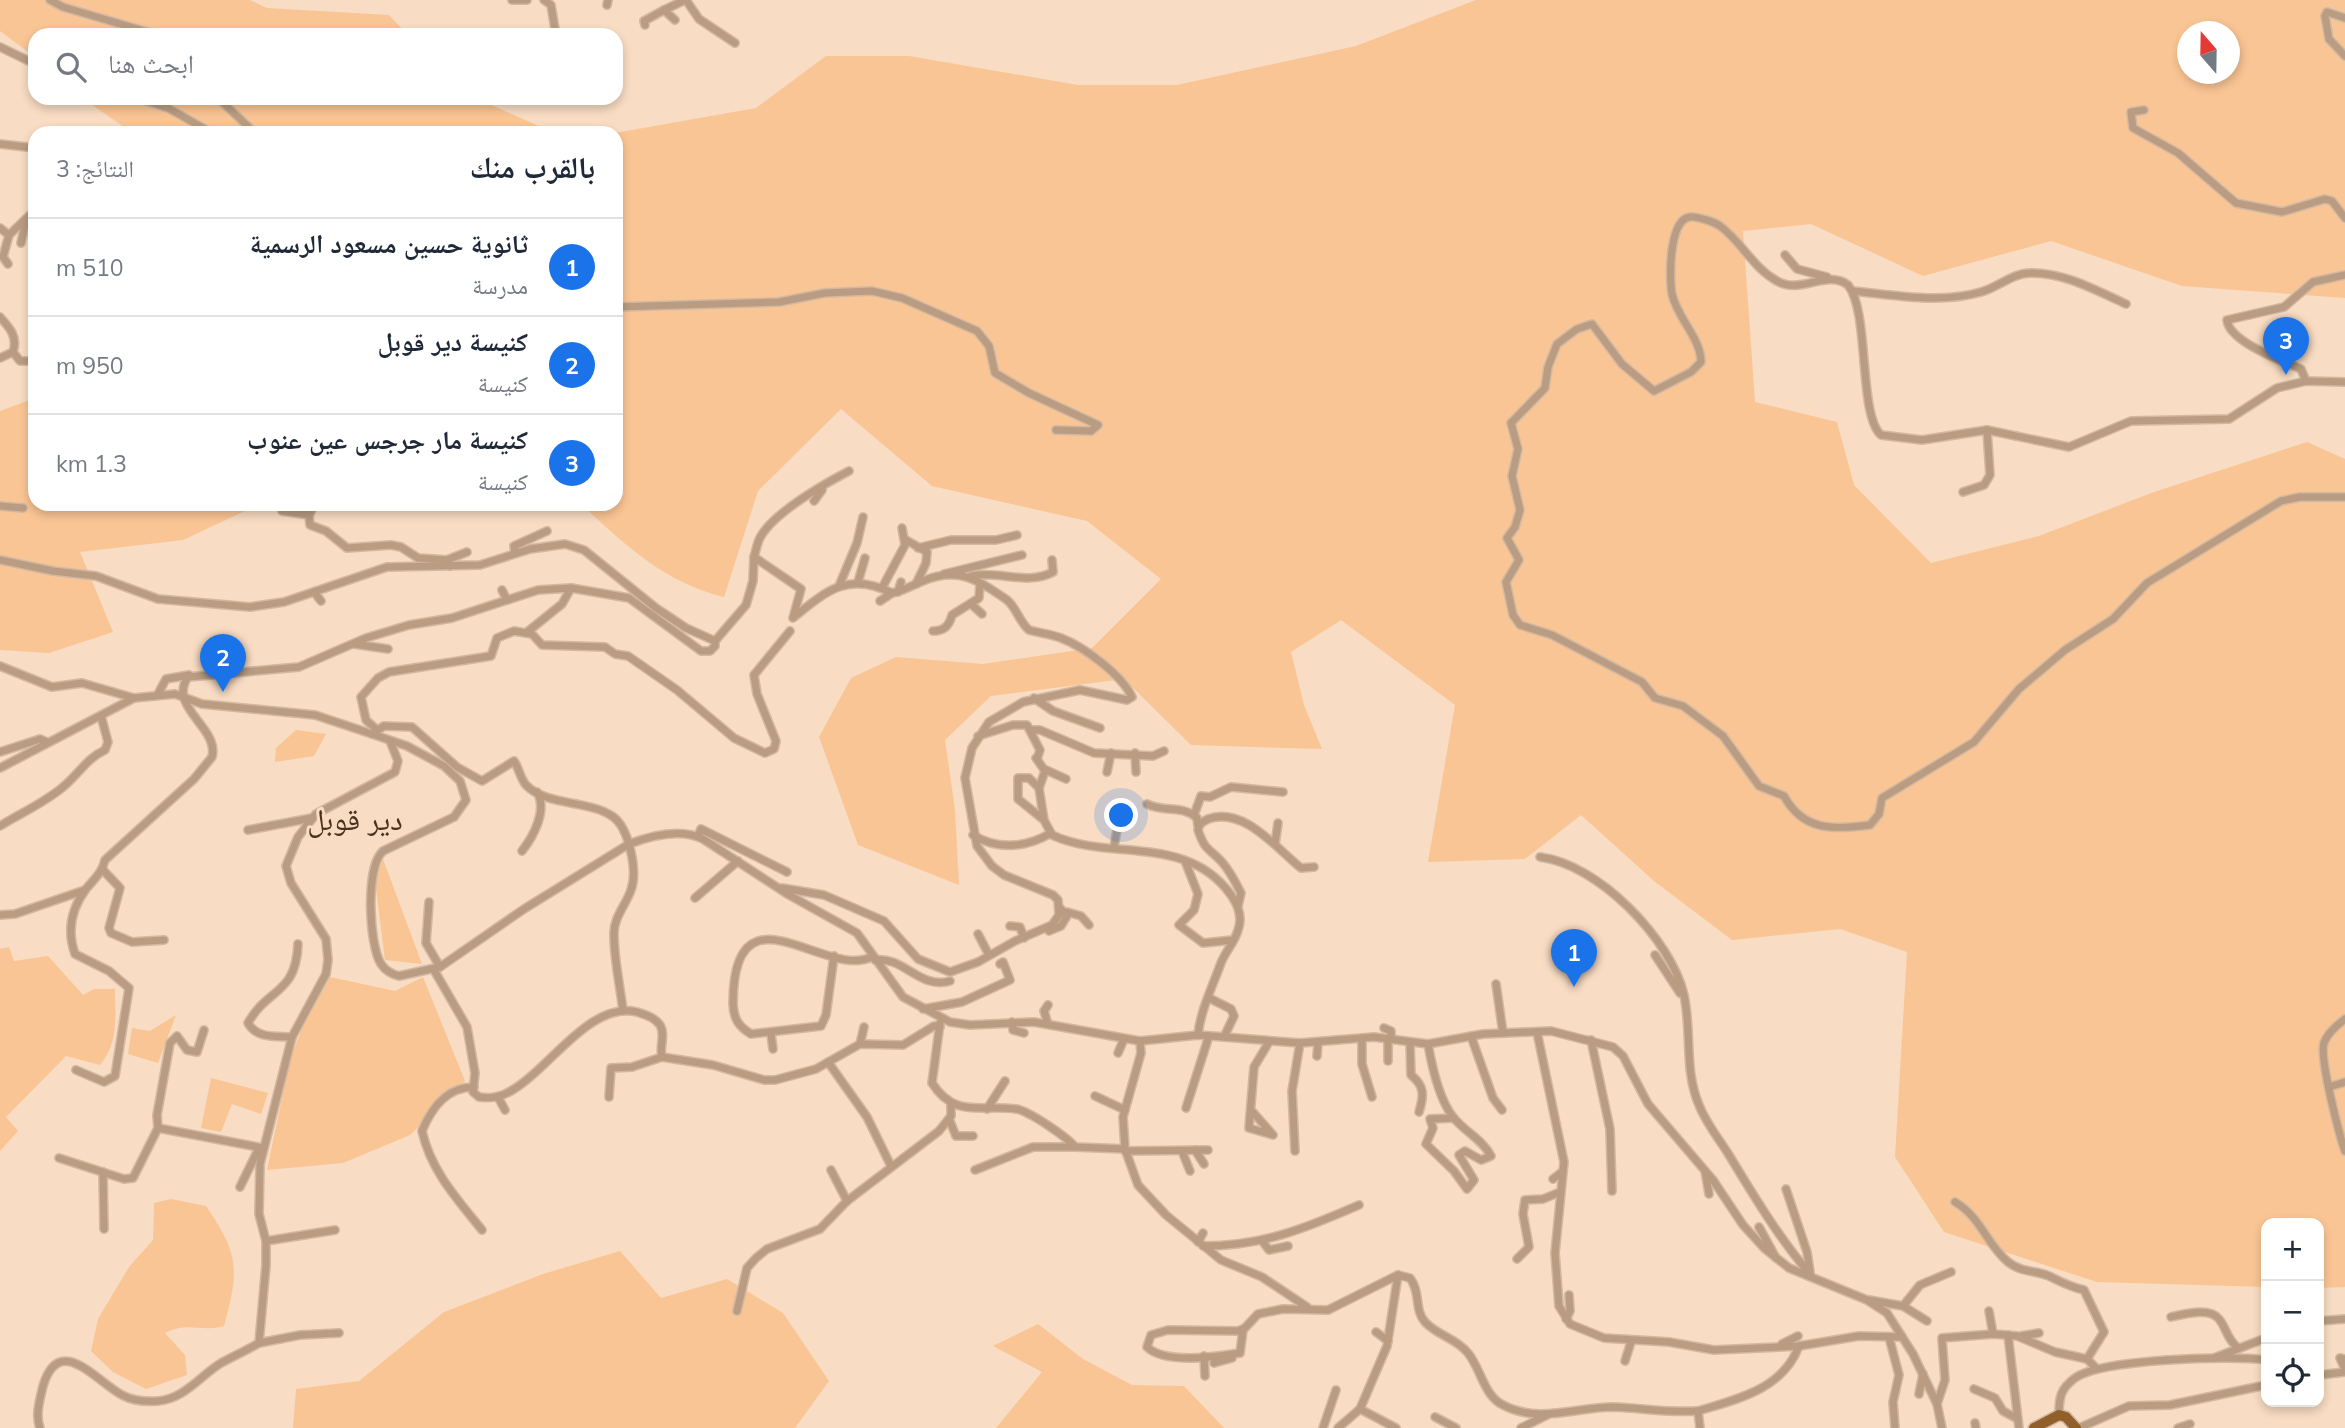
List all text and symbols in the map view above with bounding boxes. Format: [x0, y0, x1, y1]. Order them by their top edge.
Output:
north arrow [2177, 21, 2240, 84]
search box [28, 28, 623, 105]
text: ابحث هنا [108, 47, 194, 80]
icon: search [52, 48, 90, 86]
text: بالقرب منك [470, 148, 595, 186]
text: النتائج: 3 [56, 154, 134, 183]
text: ثانوية حسين مسعود الرسمية [250, 227, 528, 260]
text: 510 m [56, 253, 124, 282]
text: 1 [565, 253, 579, 282]
text: مدرسة [472, 271, 528, 300]
pin: 3 [2263, 317, 2309, 375]
text: كنيسة دير قوبل [378, 325, 528, 358]
text: 950 m [56, 351, 124, 380]
text: 2 [565, 351, 579, 380]
text: كنيسة [478, 369, 528, 398]
text: كنيسة مار جرجس عين عنوب [247, 423, 528, 456]
text: 1.3 km [56, 449, 127, 478]
text: 3 [565, 449, 579, 478]
text: كنيسة [478, 467, 528, 496]
pin: 2 [200, 634, 246, 692]
your location [1104, 798, 1138, 832]
district label: دير قوبل [307, 800, 403, 838]
pin: 1 [1551, 929, 1597, 987]
map controls [2261, 1218, 2324, 1407]
button: + [2261, 1218, 2324, 1281]
button: − [2261, 1281, 2324, 1344]
button: locate [2261, 1344, 2324, 1407]

